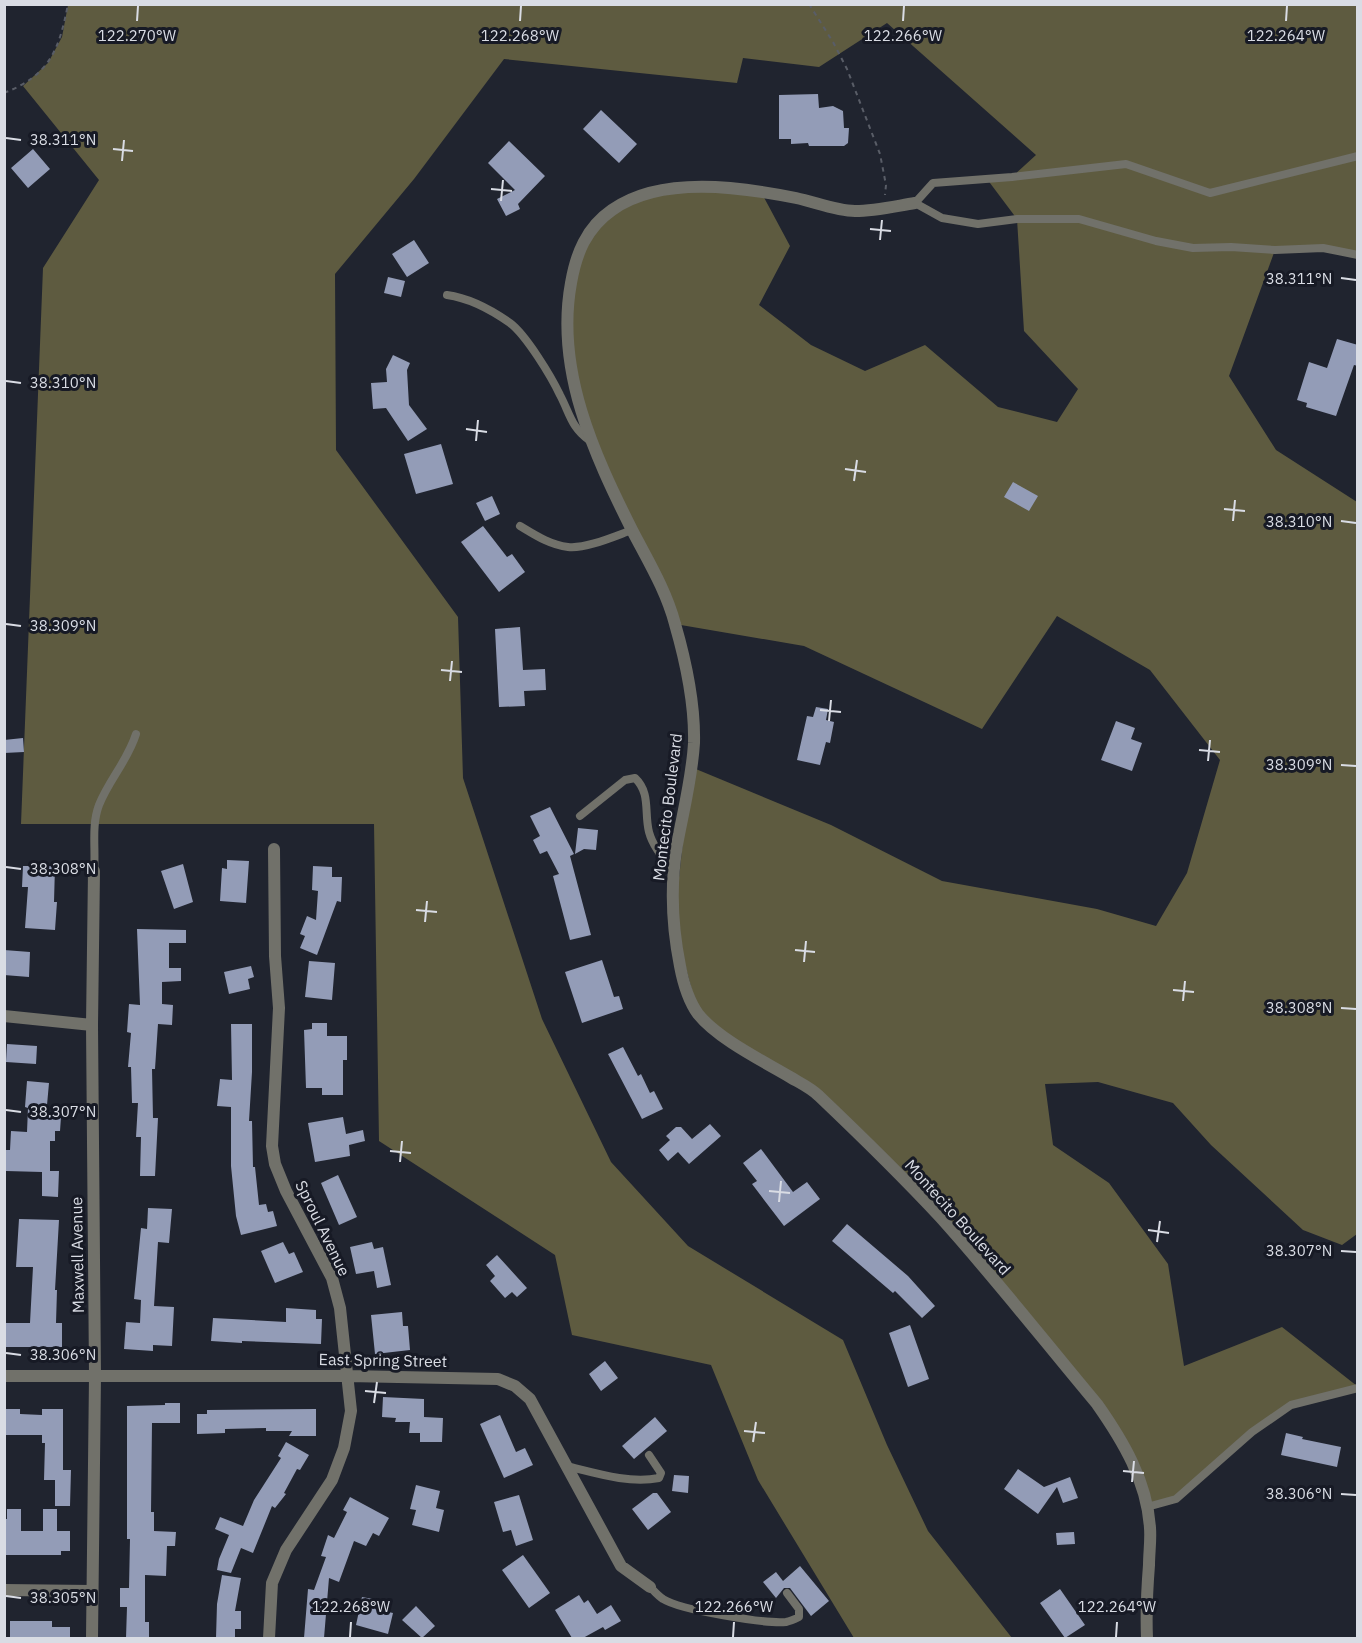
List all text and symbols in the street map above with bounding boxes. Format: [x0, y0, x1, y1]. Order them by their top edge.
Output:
text: 122.270°W [98, 26, 177, 45]
text: 122.268°W [481, 26, 560, 45]
text: 122.266°W [864, 26, 943, 45]
text: 122.264°W [1247, 26, 1326, 45]
text: 38.311°N [30, 130, 96, 149]
text: 38.311°N [1266, 269, 1332, 288]
text: 38.310°N [30, 373, 96, 392]
text: 38.310°N [1266, 512, 1332, 531]
text: 38.309°N [30, 616, 96, 635]
street label: Montecito Boulevard [648, 732, 686, 882]
text: 38.309°N [1266, 755, 1332, 774]
text: 38.308°N [30, 859, 96, 878]
text: 38.308°N [1266, 998, 1332, 1017]
text: 38.307°N [30, 1102, 96, 1121]
street label: Montecito Boulevard [901, 1155, 1015, 1279]
street label: Sproul Avenue [291, 1177, 355, 1279]
street label: Maxwell Avenue [66, 1196, 88, 1313]
text: 38.307°N [1266, 1241, 1332, 1260]
text: 38.306°N [30, 1345, 96, 1364]
street label: East Spring Street [319, 1349, 447, 1371]
text: 38.306°N [1266, 1484, 1332, 1503]
text: 38.305°N [30, 1588, 96, 1607]
text: 122.268°W [312, 1597, 391, 1616]
text: 122.266°W [695, 1597, 774, 1616]
text: 122.264°W [1078, 1597, 1157, 1616]

